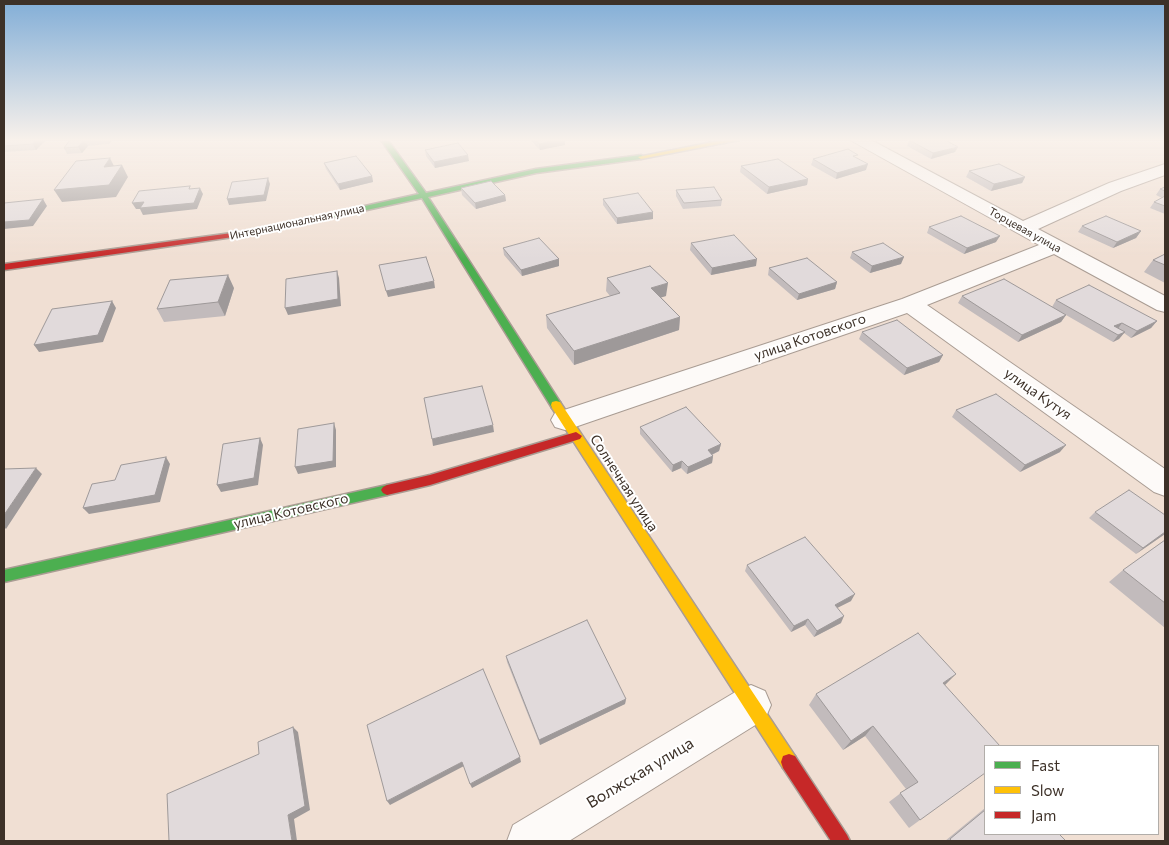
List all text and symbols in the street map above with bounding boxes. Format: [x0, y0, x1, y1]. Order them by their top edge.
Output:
street label: Интернациональная улица [229, 201, 365, 243]
street label: Торцевая улица [986, 205, 1064, 255]
street label: улица Котовского [752, 310, 868, 364]
street label: улица Кутуя [1001, 365, 1075, 423]
street label: Солнечная улица [586, 431, 662, 535]
street label: улица Котовского [232, 490, 350, 532]
street label: Волжская улица [583, 734, 697, 812]
legend [984, 745, 1159, 835]
text: Fast [1031, 756, 1060, 774]
text: Slow [1031, 781, 1064, 799]
text: Jam [1031, 806, 1056, 824]

